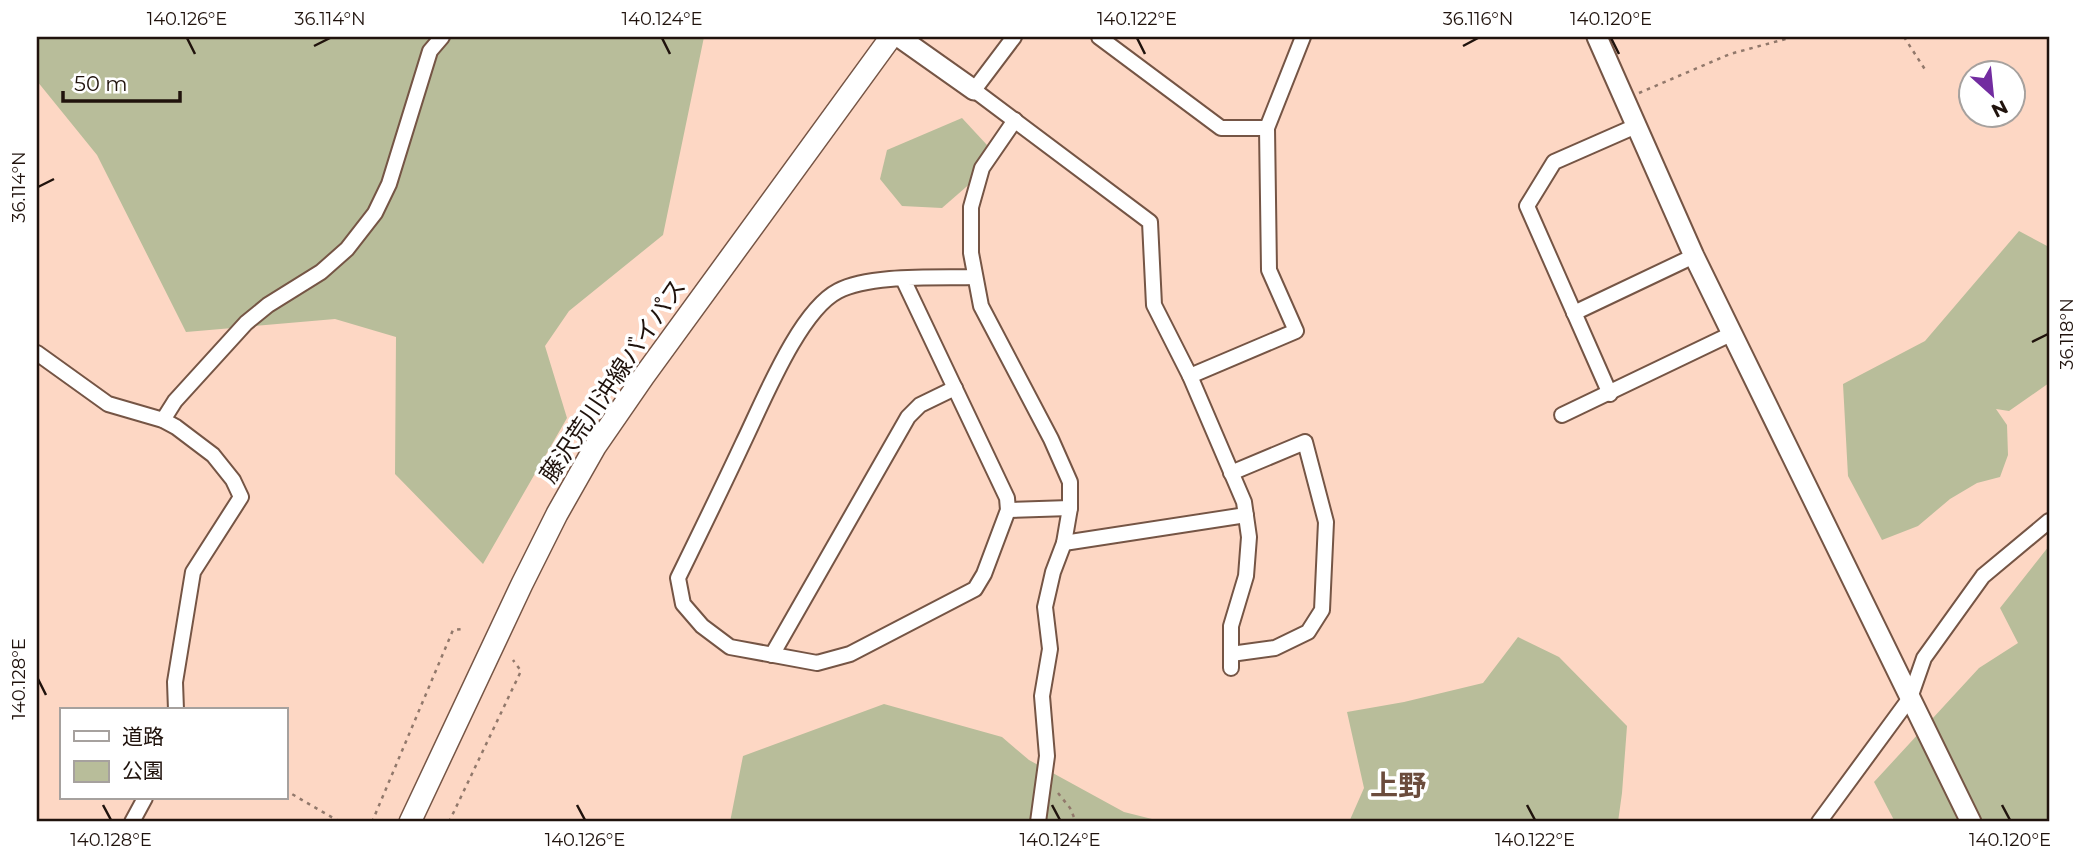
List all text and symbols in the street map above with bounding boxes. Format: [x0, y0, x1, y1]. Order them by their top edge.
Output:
text: 140.126°E [147, 8, 227, 30]
text: 36.114°N [294, 8, 366, 30]
text: 140.124°E [622, 8, 702, 30]
text: 140.122°E [1097, 8, 1177, 30]
text: 36.116°N [1443, 8, 1513, 30]
text: 140.120°E [1570, 8, 1652, 30]
scale bar [63, 60, 180, 104]
north arrow [1956, 60, 2026, 130]
text: 50 m [74, 71, 128, 96]
text: N [1987, 95, 2012, 122]
text: 36.114°N [8, 151, 30, 223]
street label: 藤沢荒川沖線バイパス [534, 273, 692, 488]
text: 36.118°N [2056, 298, 2078, 370]
text: 140.128°E [8, 638, 30, 720]
legend [60, 708, 287, 800]
text: 道路 [122, 724, 164, 749]
text: 公園 [122, 758, 164, 783]
district label: 上野 [1370, 768, 1426, 802]
text: 140.128°E [70, 829, 152, 851]
text: 140.126°E [545, 829, 625, 851]
text: 140.124°E [1020, 829, 1100, 851]
text: 140.122°E [1495, 829, 1575, 851]
text: 140.120°E [1969, 829, 2051, 851]

